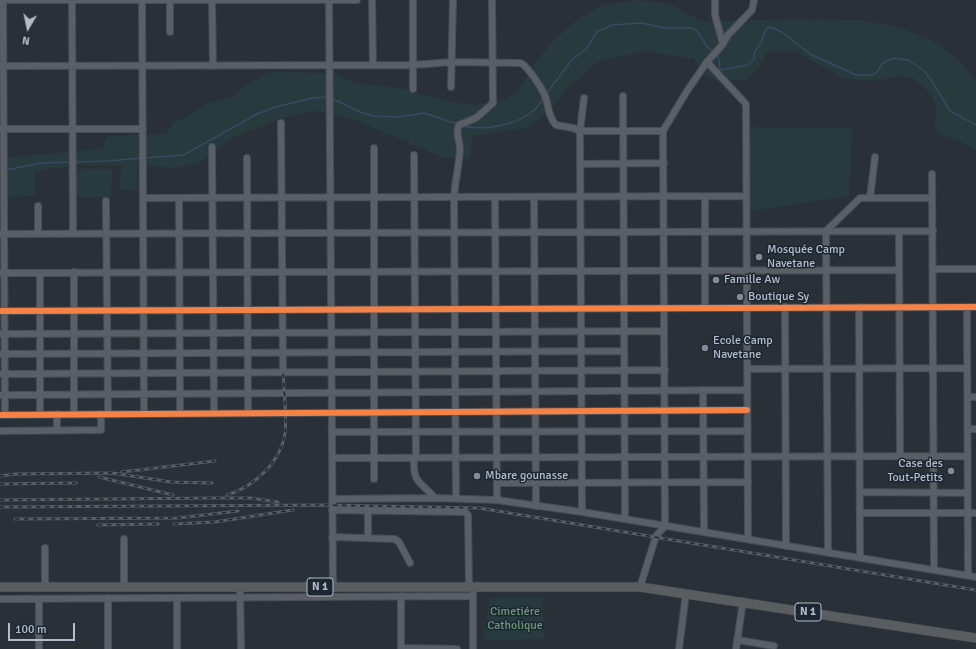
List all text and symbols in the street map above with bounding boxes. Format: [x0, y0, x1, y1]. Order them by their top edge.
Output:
north arrow [8, 8, 48, 48]
text: N [21, 33, 31, 47]
place label: Mosquée Camp Navetane [767, 243, 845, 271]
marker: Mosquée Camp Navetane [754, 252, 764, 262]
place label: Famille Aw [724, 273, 780, 287]
marker: Famille Aw [711, 275, 721, 285]
place label: Boutique Sy [748, 290, 809, 304]
marker: Boutique Sy [735, 292, 745, 302]
place label: Ecole Camp Navetane [713, 334, 773, 362]
marker: Ecole Camp Navetane [700, 343, 710, 353]
place label: Case des Tout-Petits [887, 457, 943, 485]
marker: Case des Tout-Petits [946, 466, 956, 476]
place label: Mbare gounasse [485, 469, 568, 483]
marker: Mbare gounasse [472, 471, 482, 481]
road number: N 1 [307, 578, 333, 596]
road number: N 1 [795, 603, 821, 621]
park label: Cimetiére Catholique [487, 605, 543, 633]
scale bar [10, 615, 77, 641]
text: 100 m [15, 622, 47, 637]

